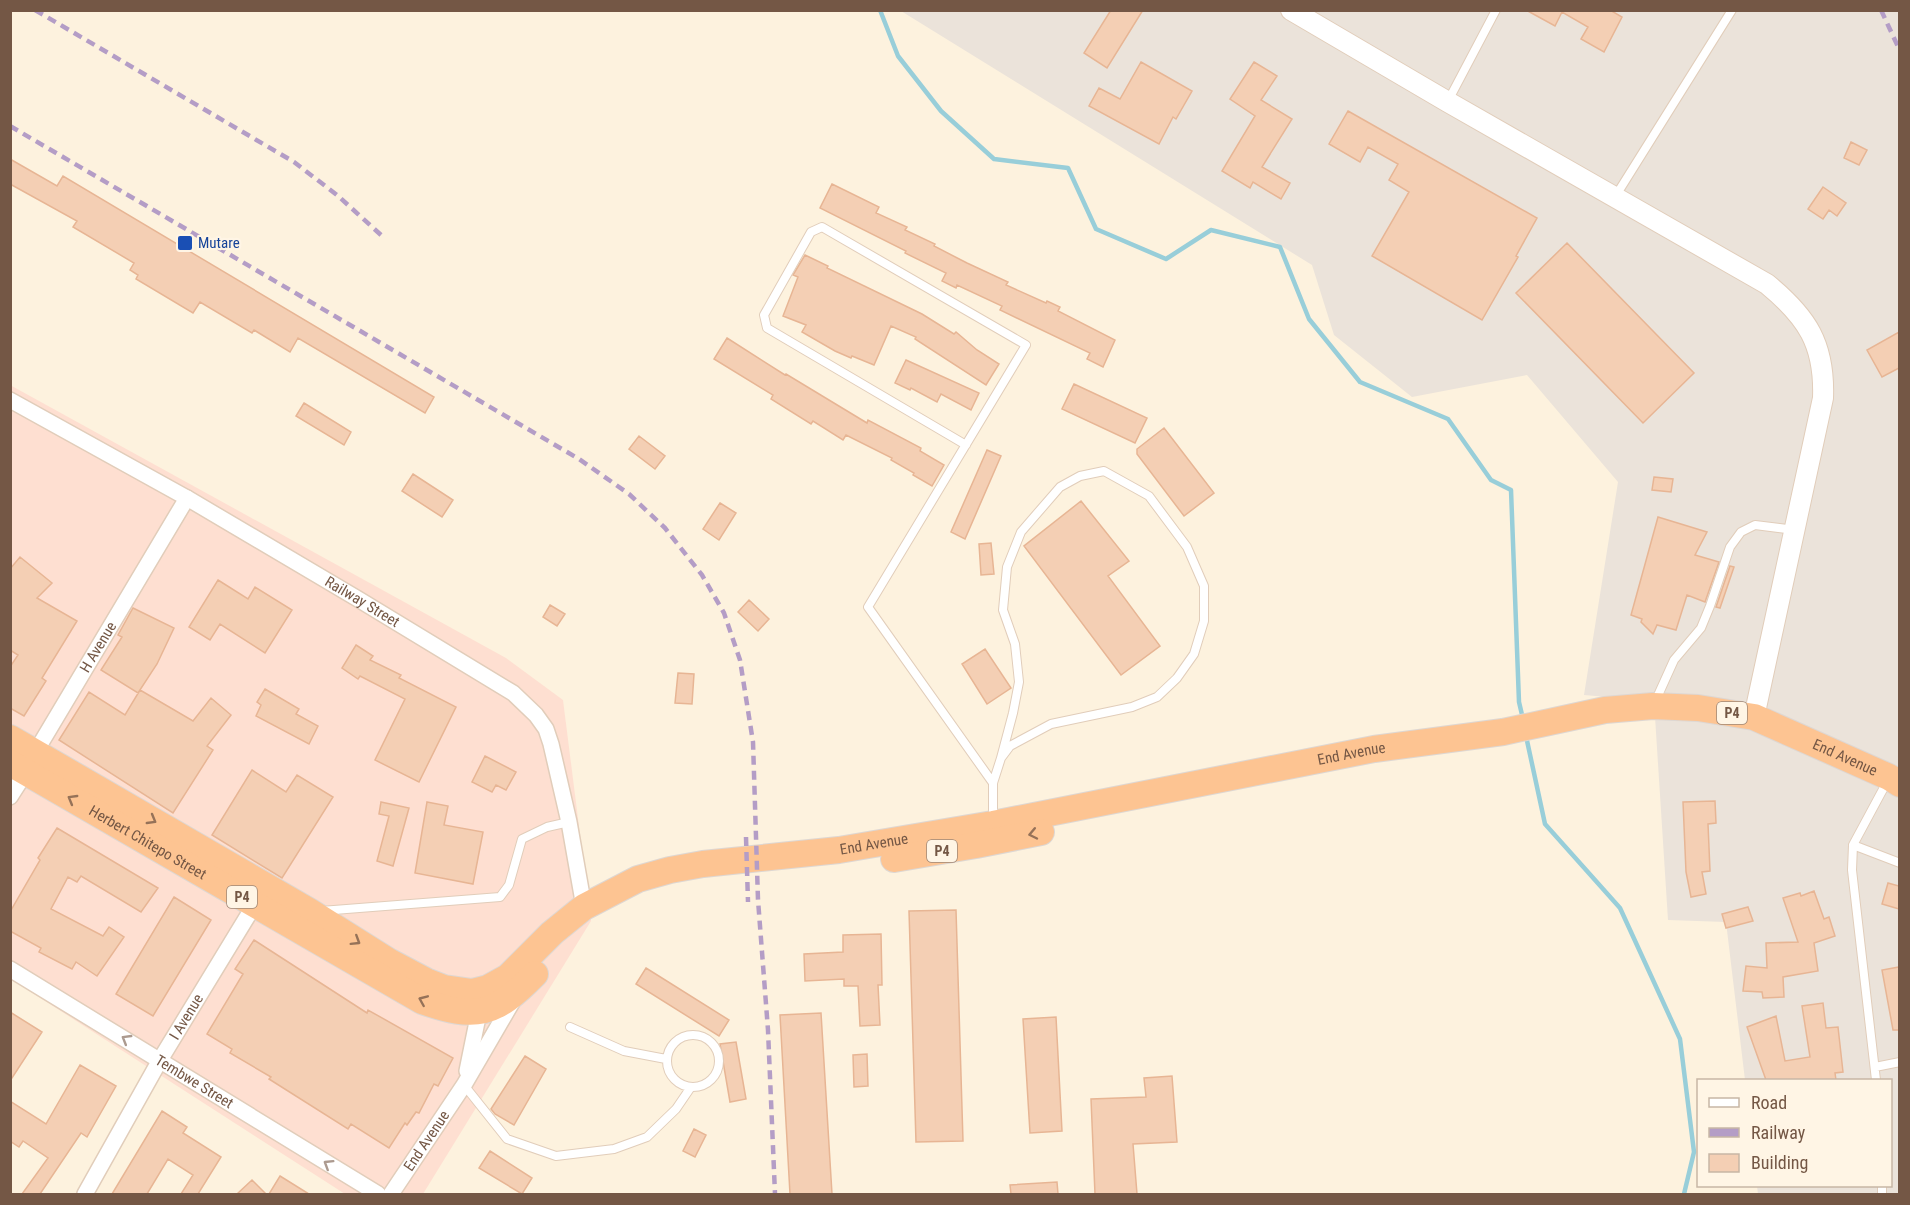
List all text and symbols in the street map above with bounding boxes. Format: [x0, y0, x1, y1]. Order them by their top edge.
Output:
marker: Mutare [176, 234, 194, 252]
place label: Mutare [198, 234, 240, 252]
street label: Railway Street [322, 573, 403, 631]
street label: H Avenue [76, 618, 120, 676]
road number: P4 [1717, 702, 1747, 724]
street label: End Avenue [1810, 735, 1880, 780]
street label: End Avenue [1316, 739, 1386, 769]
one-way arrow [67, 794, 78, 806]
street label: Herbert Chitepo Street [86, 802, 210, 883]
one-way arrow [146, 813, 156, 824]
one-way arrow [1028, 827, 1038, 840]
street label: End Avenue [838, 829, 909, 859]
road number: P4 [927, 840, 957, 862]
road number: P4 [227, 886, 257, 908]
one-way arrow [350, 933, 360, 945]
street label: I Avenue [165, 991, 207, 1043]
one-way arrow [418, 995, 429, 1007]
one-way arrow [122, 1035, 132, 1047]
street label: Tembwe Street [152, 1051, 237, 1112]
legend [1697, 1079, 1892, 1187]
text: Road [1751, 1092, 1787, 1113]
street label: End Avenue [400, 1107, 453, 1174]
text: Railway [1751, 1122, 1806, 1143]
text: Building [1751, 1152, 1808, 1173]
one-way arrow [324, 1159, 334, 1171]

